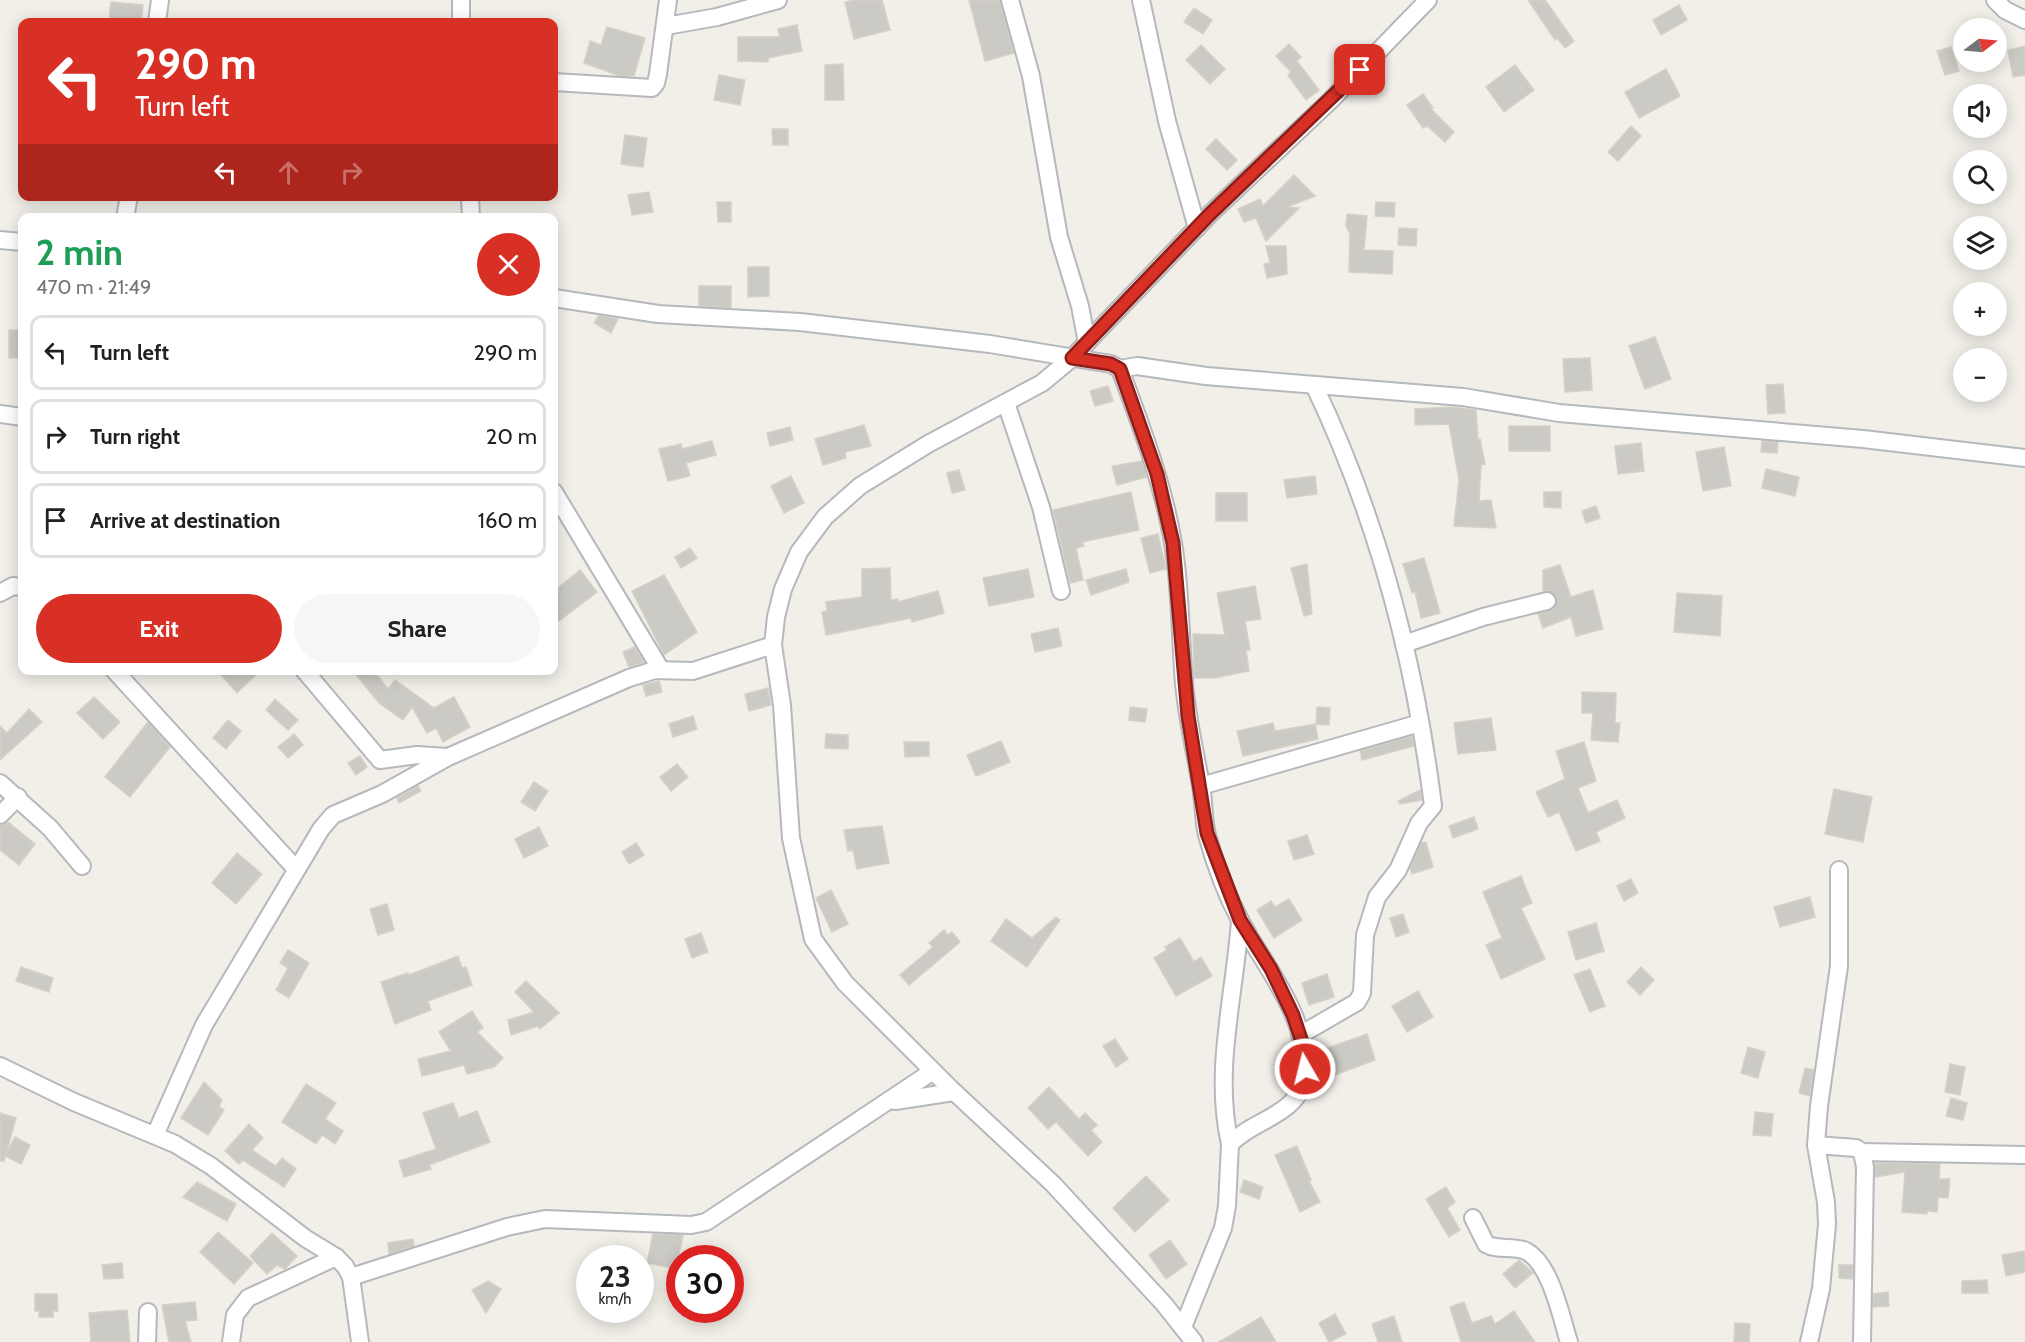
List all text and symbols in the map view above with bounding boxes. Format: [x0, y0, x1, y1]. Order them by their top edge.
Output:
north arrow [1953, 18, 2007, 72]
map controls [1953, 18, 2007, 402]
text: 290 m [135, 38, 256, 90]
icon: left [36, 42, 114, 120]
pin [1334, 44, 1385, 95]
icon: arrive [1343, 53, 1376, 86]
button: sound [1953, 84, 2007, 138]
text: Turn left [135, 90, 229, 123]
button: search [1953, 150, 2007, 204]
icon: left [209, 156, 242, 189]
icon: ahead [272, 156, 305, 189]
icon: right [335, 156, 368, 189]
button: layers [1953, 216, 2007, 270]
text: 2 min [36, 230, 123, 274]
button: close [477, 233, 540, 296]
text: 470 m · 21:49 [36, 275, 151, 299]
button: + [1953, 282, 2007, 336]
icon: left [39, 336, 72, 369]
text: Turn left [90, 339, 169, 366]
text: 290 m [473, 339, 537, 366]
button: − [1953, 348, 2007, 402]
icon: right [39, 420, 72, 453]
text: Turn right [90, 423, 180, 450]
text: 20 m [486, 423, 537, 450]
icon: arrive [39, 504, 72, 537]
text: Arrive at destination [90, 507, 280, 534]
text: 160 m [478, 507, 537, 534]
button: Exit [36, 594, 282, 663]
button: Share [294, 594, 540, 663]
position arrow [1273, 1037, 1337, 1101]
speed limit sign: 30 [666, 1245, 744, 1323]
text: 23 [599, 1258, 631, 1295]
text: km/h [599, 1290, 631, 1308]

